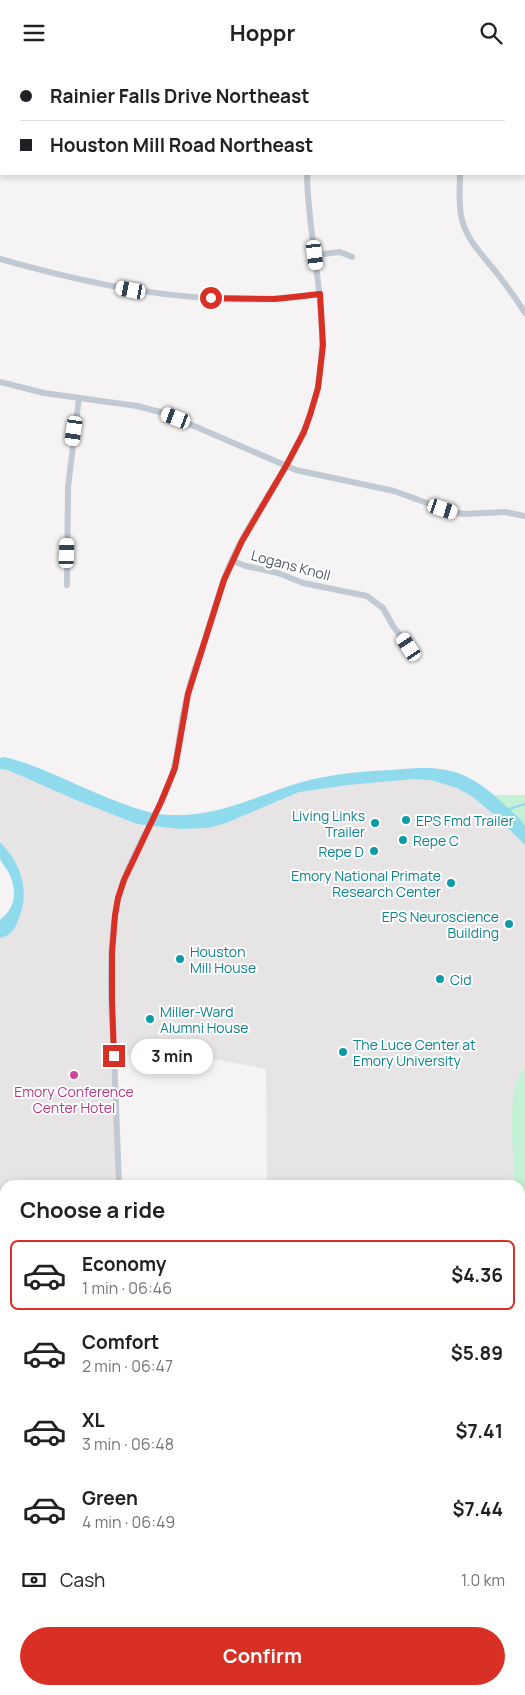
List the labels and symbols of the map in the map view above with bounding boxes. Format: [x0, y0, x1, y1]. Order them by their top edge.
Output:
car [305, 239, 324, 271]
car [114, 280, 147, 300]
route start [200, 287, 222, 309]
car [159, 406, 192, 430]
car [64, 415, 83, 447]
car [426, 497, 459, 521]
car [58, 538, 75, 568]
street label: Logans Knoll [249, 545, 333, 585]
car [394, 630, 423, 664]
place label: Living Links Trailer [292, 806, 365, 841]
place label: EPS Fmd Trailer [416, 811, 514, 830]
marker: EPS Fmd Trailer [400, 814, 412, 826]
marker: Living Links Trailer [369, 817, 381, 829]
place label: Repe C [413, 831, 459, 850]
marker: Repe C [397, 834, 409, 846]
place label: Repe D [319, 842, 364, 861]
marker: Repe D [368, 845, 380, 857]
place label: Emory National Primate Research Center [291, 866, 441, 901]
marker: Emory National Primate Research Center [445, 877, 457, 889]
place label: EPS Neuroscience Building [382, 907, 499, 942]
marker: EPS Neuroscience Building [503, 918, 515, 930]
place label: Houston Mill House [190, 942, 256, 977]
marker: Houston Mill House [174, 953, 186, 965]
place label: Cid [450, 970, 472, 989]
marker: Cid [434, 973, 446, 985]
place label: Miller-Ward Alumni House [160, 1002, 248, 1037]
marker: Miller-Ward Alumni House [144, 1013, 156, 1025]
place label: The Luce Center at Emory University [353, 1035, 476, 1070]
callout: 3 min [132, 1039, 214, 1073]
route end [103, 1045, 125, 1067]
marker: The Luce Center at Emory University [337, 1046, 349, 1058]
marker: Emory Conference Center Hotel [68, 1069, 80, 1081]
place label: Emory Conference Center Hotel [14, 1082, 134, 1117]

